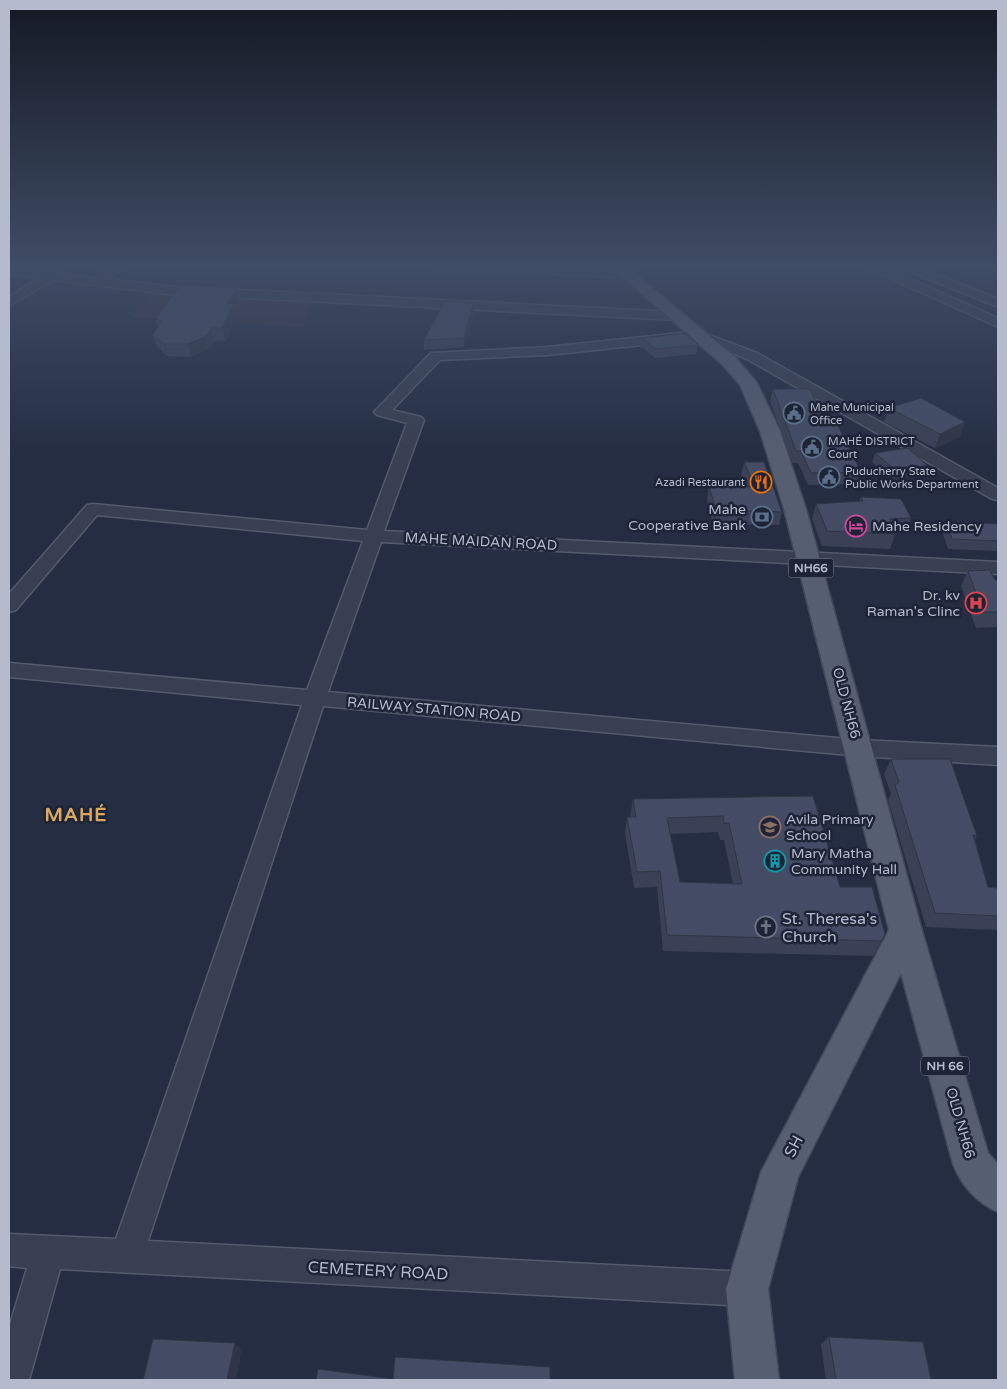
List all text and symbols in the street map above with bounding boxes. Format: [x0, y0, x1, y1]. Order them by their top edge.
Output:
public building icon: Mahe Municipal Office [782, 401, 806, 425]
place label: Mahe Municipal Office [810, 401, 894, 427]
place label: MAHÉ DISTRICT Court [828, 434, 915, 461]
public building icon: MAHÉ DISTRICT Court [800, 435, 824, 459]
public building icon: Puducherry State Public Works Department [817, 465, 841, 489]
place label: Puducherry State Public Works Department [845, 465, 979, 491]
restaurant icon: Azadi Restaurant [749, 470, 773, 494]
place label: Azadi Restaurant [655, 476, 745, 489]
place label: Mahe Cooperative Bank [628, 501, 746, 534]
bank icon: Mahe Cooperative Bank [750, 505, 774, 529]
hotel icon: Mahe Residency [844, 514, 868, 538]
place label: Mahe Residency [872, 518, 982, 535]
street label: MAHE MAIDAN ROAD [404, 529, 558, 554]
road number: NH66 [788, 558, 834, 578]
place label: Dr. kv Raman's Clinc [867, 587, 961, 620]
hospital icon: Dr. kv Raman's Clinc [964, 591, 988, 615]
street label: OLD NH66 [829, 666, 864, 741]
street label: RAILWAY STATION ROAD [346, 693, 522, 726]
district label: MAHÉ [45, 803, 108, 826]
place label: Avila Primary School [786, 811, 874, 844]
school or university icon: Avila Primary School [758, 815, 782, 839]
place label: Mary Matha Community Hall [791, 845, 897, 878]
building icon: Mary Matha Community Hall [763, 849, 787, 873]
place label: St. Theresa's Church [782, 909, 877, 947]
church icon: St. Theresa's Church [754, 915, 778, 939]
road number: NH 66 [921, 1056, 969, 1076]
street label: OLD NH66 [942, 1086, 979, 1161]
street label: SH [780, 1132, 808, 1161]
street label: CEMETERY ROAD [307, 1257, 449, 1285]

